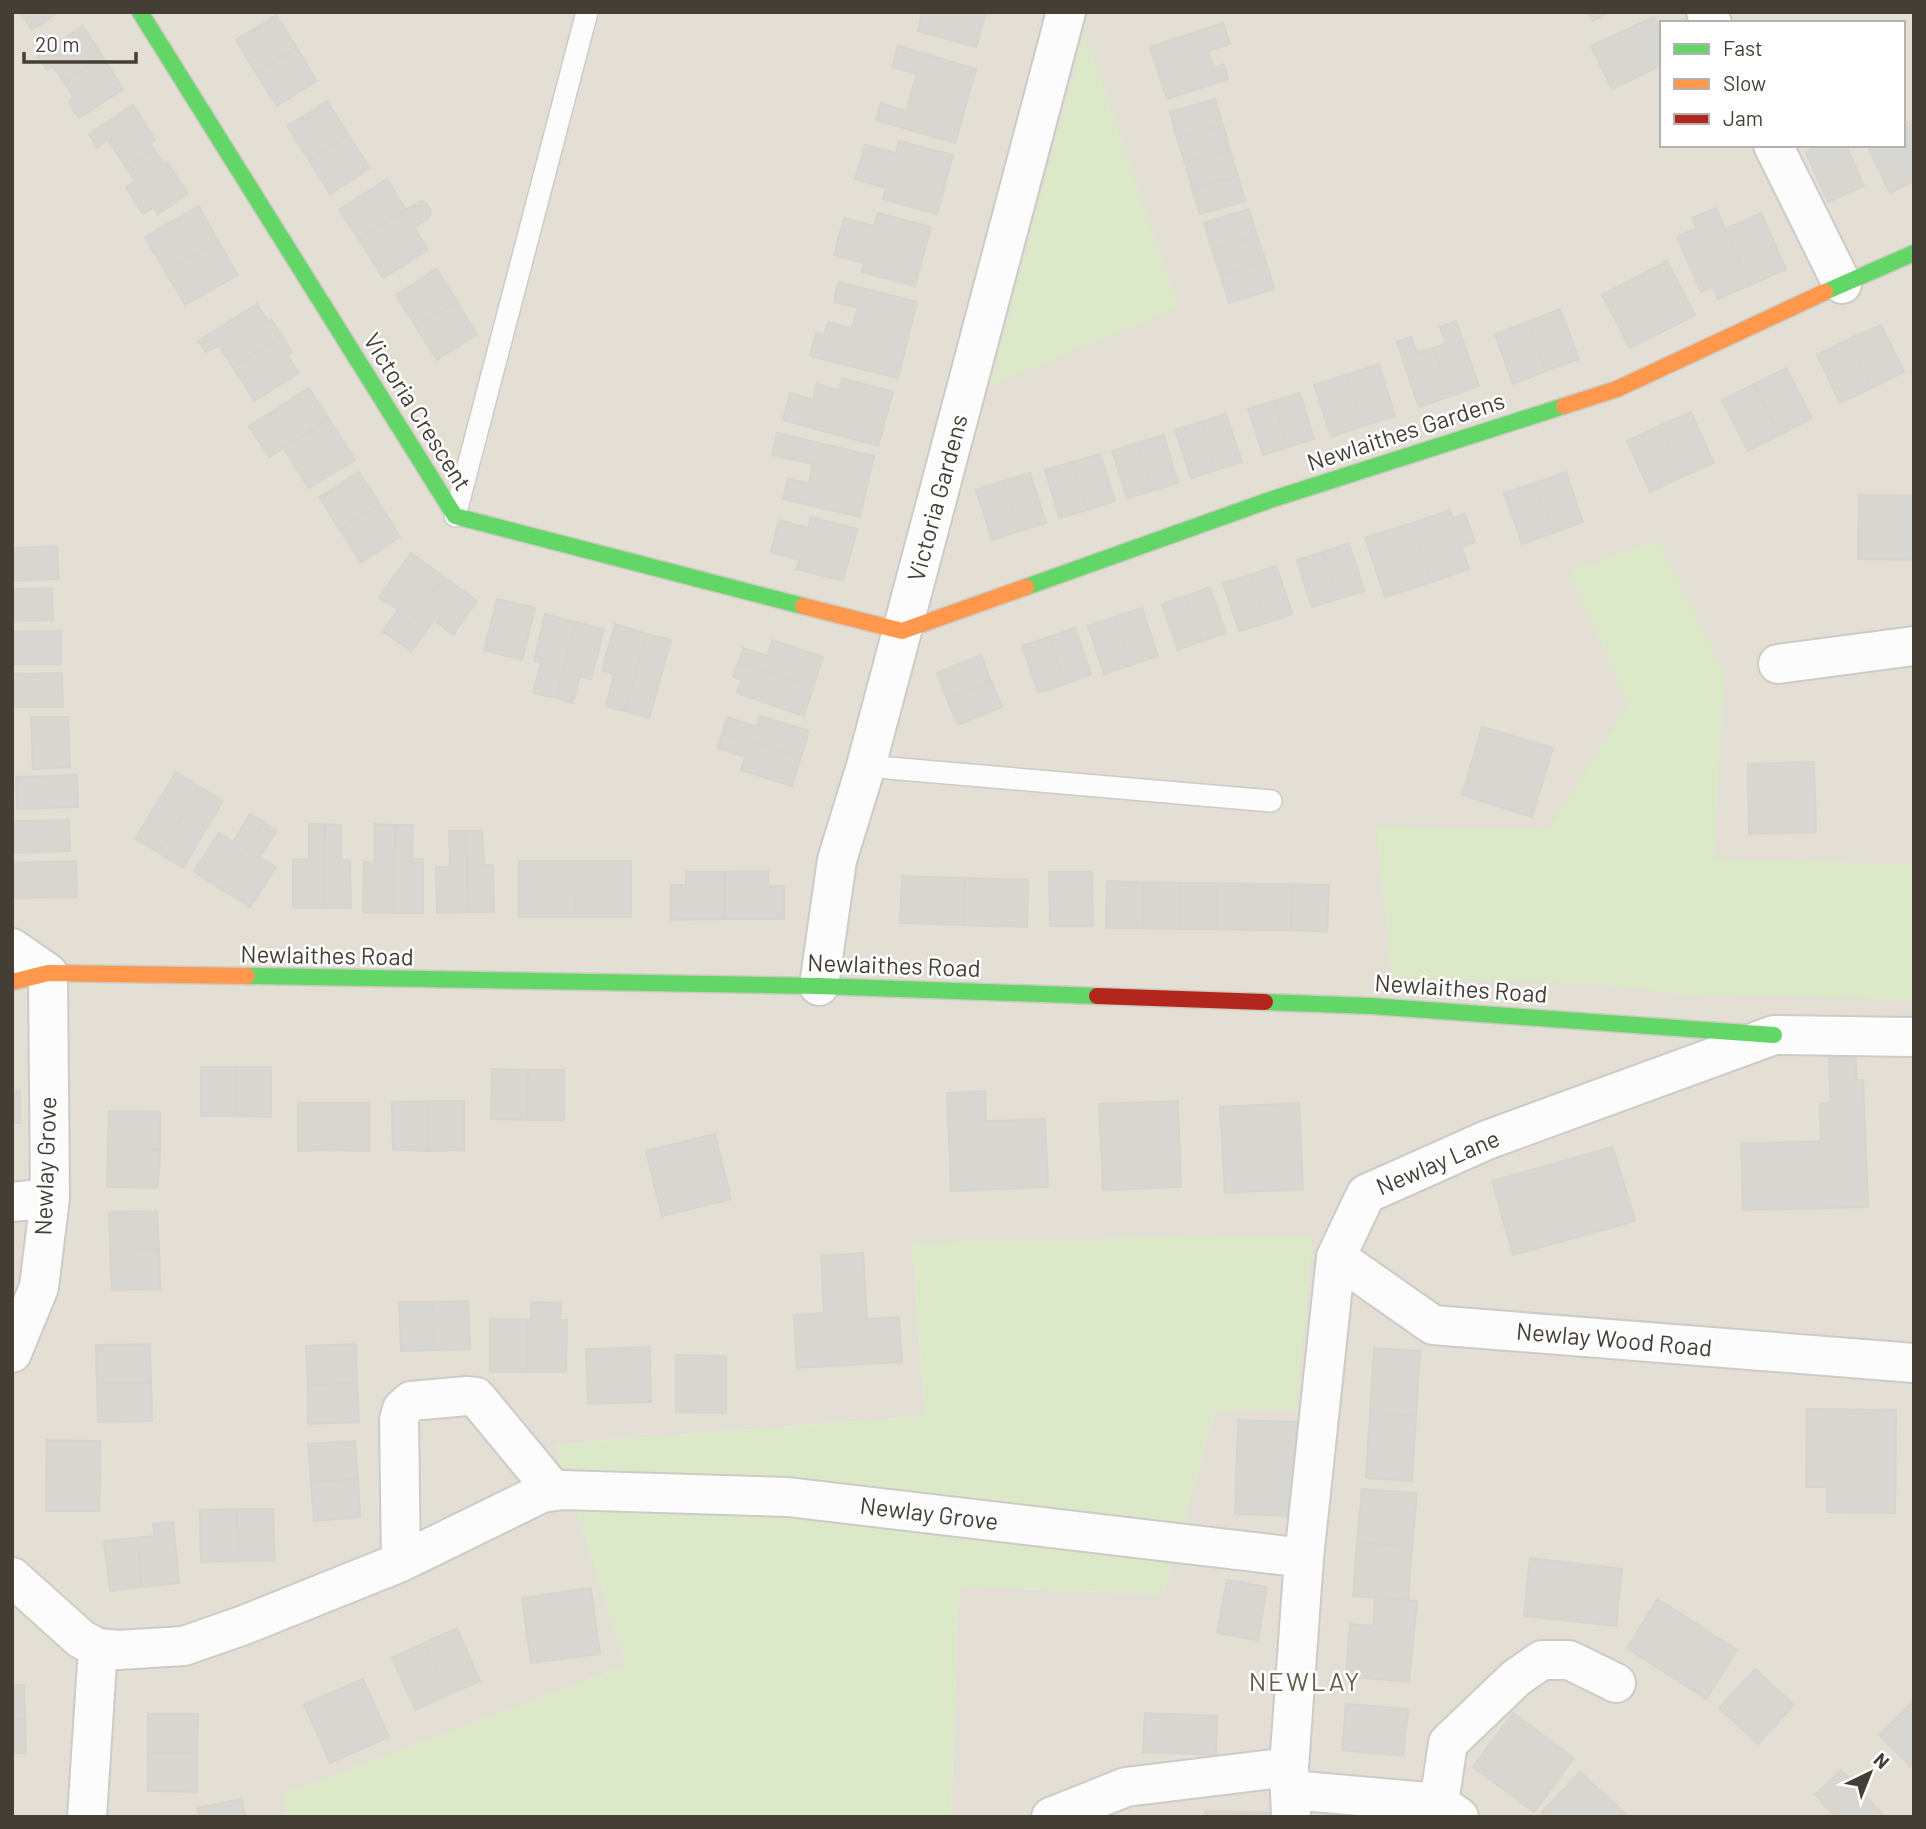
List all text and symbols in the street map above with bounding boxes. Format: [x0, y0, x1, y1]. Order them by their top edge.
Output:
scale bar [24, 21, 136, 65]
legend [1660, 21, 1905, 147]
text: 20 m [35, 31, 80, 56]
text: Fast [1723, 35, 1763, 60]
text: Slow [1723, 70, 1766, 95]
text: Jam [1723, 105, 1763, 130]
street label: Victoria Crescent [358, 327, 478, 495]
street label: Newlaithes Gardens [1303, 385, 1508, 476]
street label: Victoria Gardens [900, 411, 973, 584]
street label: Newlaithes Road [240, 938, 414, 971]
street label: Newlaithes Road [807, 947, 981, 982]
street label: Newlaithes Road [1374, 967, 1549, 1008]
street label: Newlay Grove [28, 1096, 61, 1236]
street label: Newlay Lane [1371, 1123, 1503, 1201]
street label: Newlay Wood Road [1515, 1315, 1713, 1362]
street label: Newlay Grove [858, 1490, 1000, 1535]
district label: NEWLAY [1249, 1665, 1361, 1696]
north arrow [1835, 1738, 1905, 1808]
text: N [1869, 1747, 1894, 1773]

